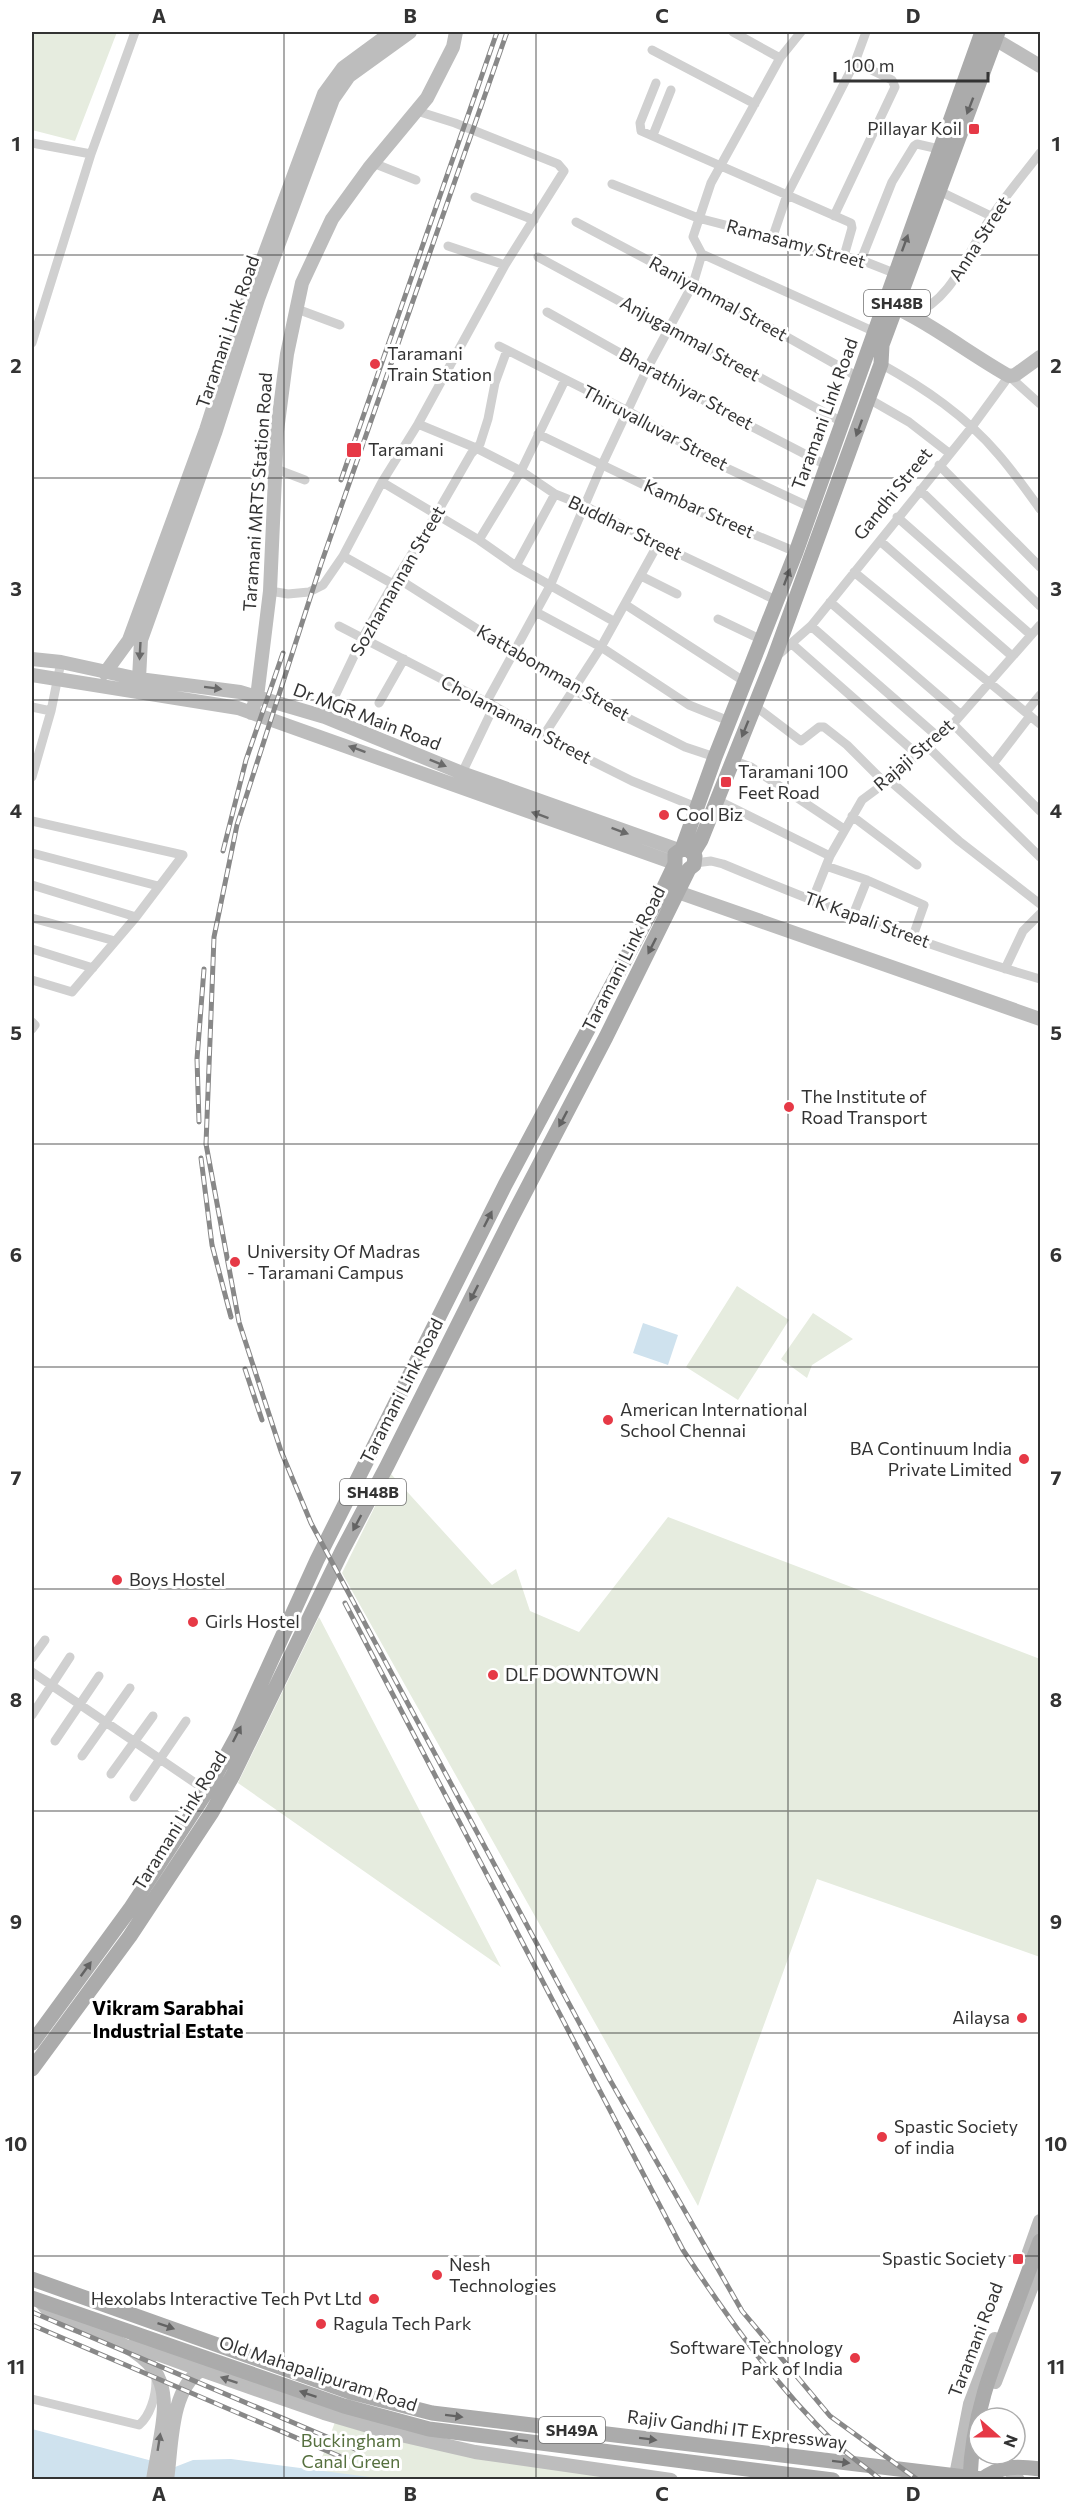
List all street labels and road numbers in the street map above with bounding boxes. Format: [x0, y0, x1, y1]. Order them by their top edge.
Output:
street label: Anna Street [944, 192, 1015, 285]
street label: Ramasamy Street [724, 214, 868, 272]
street label: Raniyammal Street [646, 251, 791, 345]
street label: Taramani Link Road [191, 253, 263, 411]
road number: SH48B [864, 290, 930, 316]
street label: Anjugammal Street [617, 291, 764, 386]
street label: Taramani Link Road [786, 335, 862, 493]
street label: Bharathiyar Street [615, 342, 757, 434]
street label: Taramani MRTS Station Road [238, 372, 276, 612]
street label: Thiruvalluvar Street [579, 380, 732, 475]
street label: Gandhi Street [848, 443, 936, 544]
street label: Kambar Street [641, 474, 758, 542]
street label: Buddhar Street [565, 490, 686, 564]
street label: Sozhamannan Street [345, 501, 449, 660]
street label: Kattabomman Street [473, 619, 634, 725]
street label: Cholamannan Street [437, 670, 595, 768]
street label: Dr MGR Main Road [290, 678, 444, 754]
street label: Rajaji Street [869, 713, 958, 795]
street label: Taramani Link Road [577, 882, 669, 1035]
street label: TK Kapali Street [801, 886, 933, 952]
street label: Taramani Link Road [355, 1314, 447, 1467]
road number: SH48B [340, 1479, 406, 1505]
street label: Taramani Link Road [127, 1747, 231, 1894]
street label: Taramani Road [943, 2279, 1007, 2400]
street label: Old Mahapalipuram Road [217, 2331, 420, 2415]
street label: Rajiv Gandhi IT Expressway [626, 2405, 848, 2453]
road number: SH49A [539, 2417, 605, 2443]

